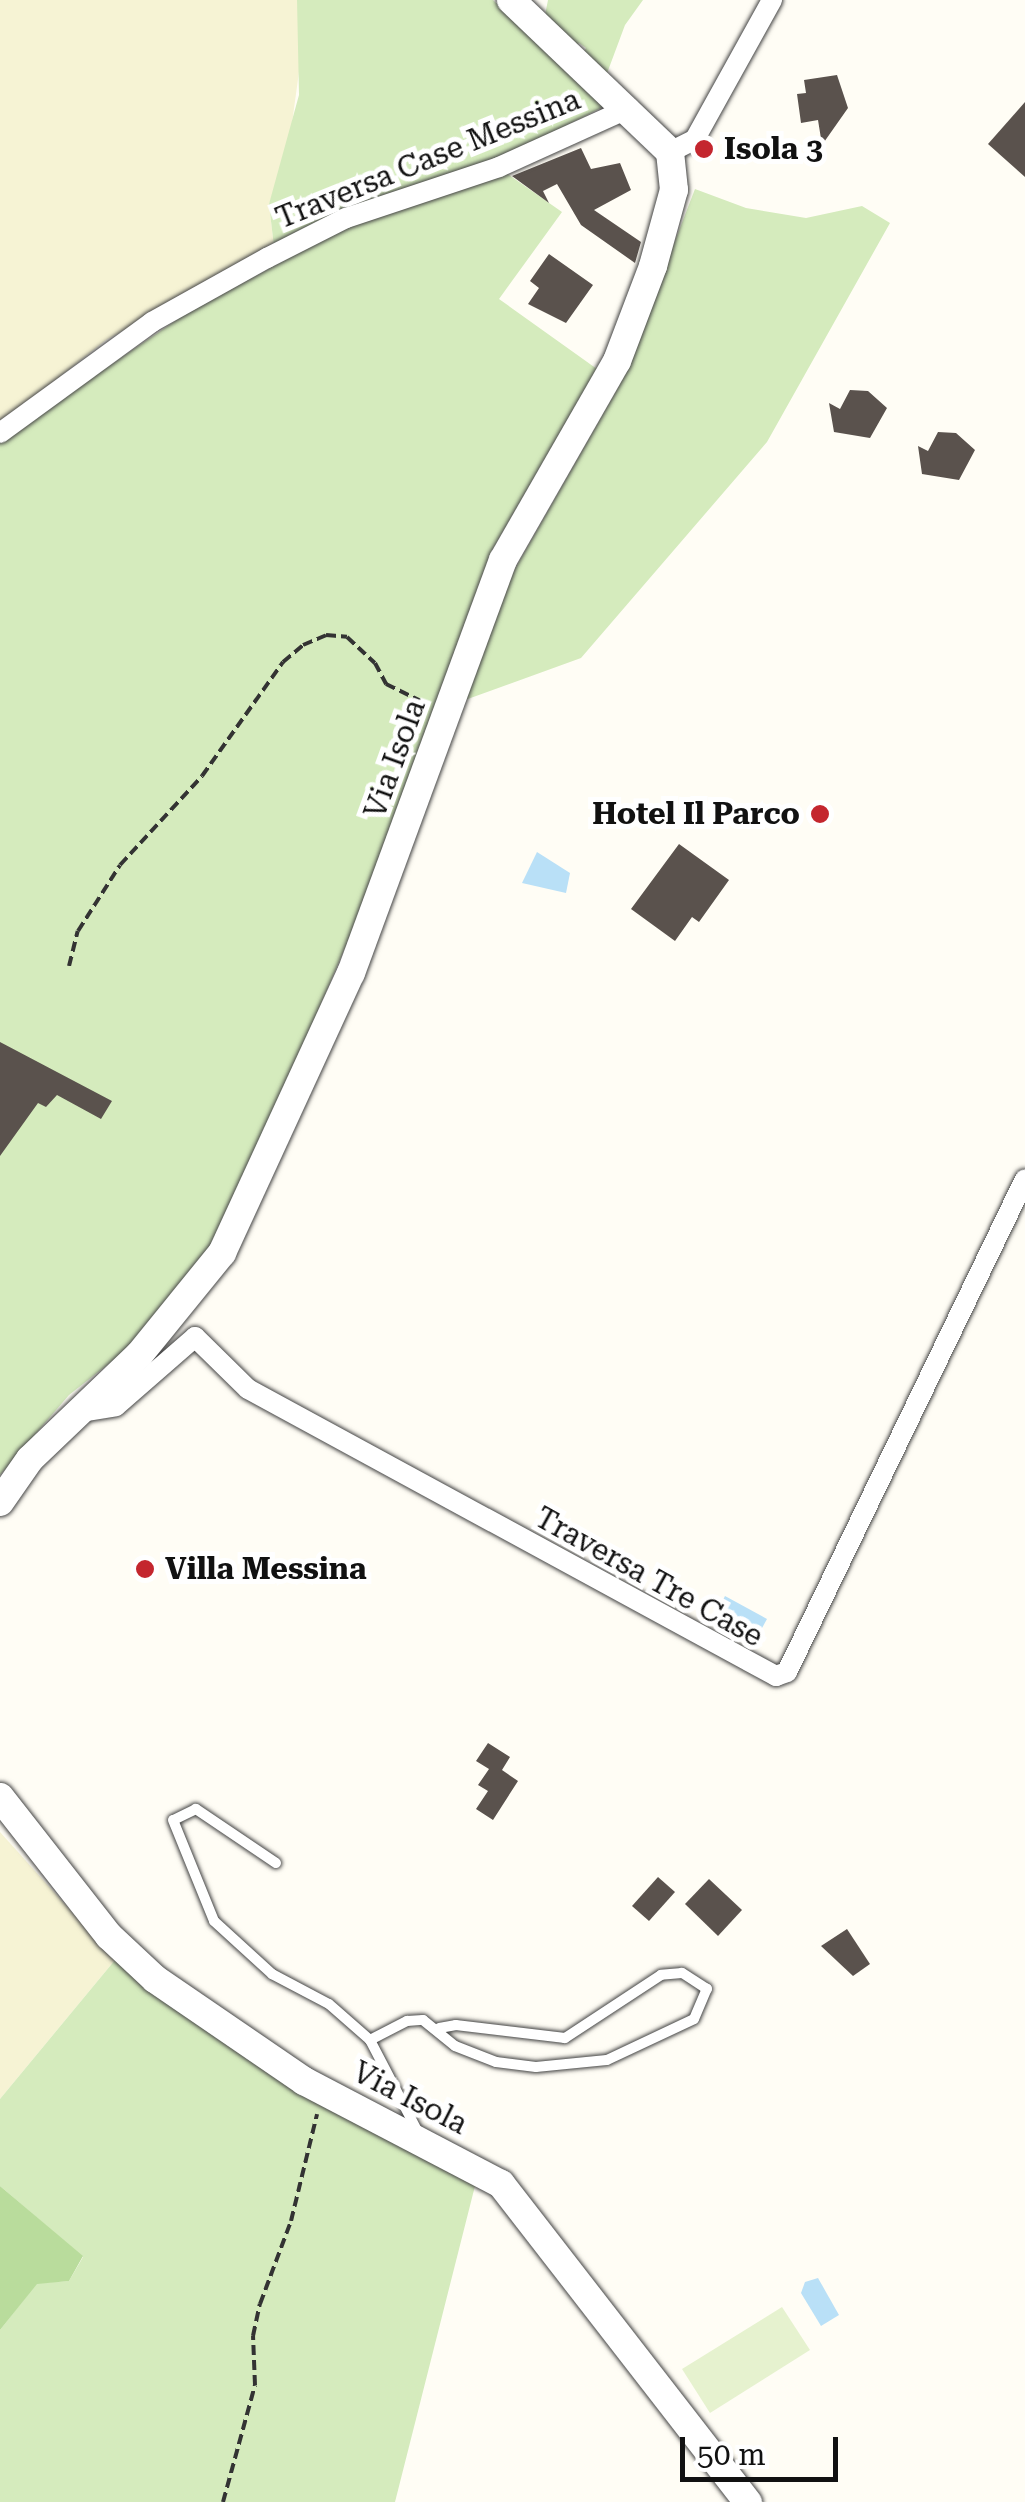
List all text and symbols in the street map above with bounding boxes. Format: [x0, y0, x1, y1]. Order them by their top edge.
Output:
street label: Traversa Case Messina [271, 81, 585, 237]
place label: Isola 3 [724, 131, 823, 167]
marker: Isola 3 [693, 138, 715, 160]
street label: Via Isola [357, 695, 433, 823]
place label: Hotel Il Parco [592, 796, 800, 832]
marker: Hotel Il Parco [809, 803, 831, 825]
street label: Traversa Tre Case [529, 1499, 769, 1655]
place label: Villa Messina [165, 1551, 367, 1587]
marker: Villa Messina [134, 1558, 156, 1580]
street label: Via Isola [347, 2054, 473, 2142]
scale bar [685, 2417, 842, 2479]
text: 50 m [697, 2437, 766, 2472]

